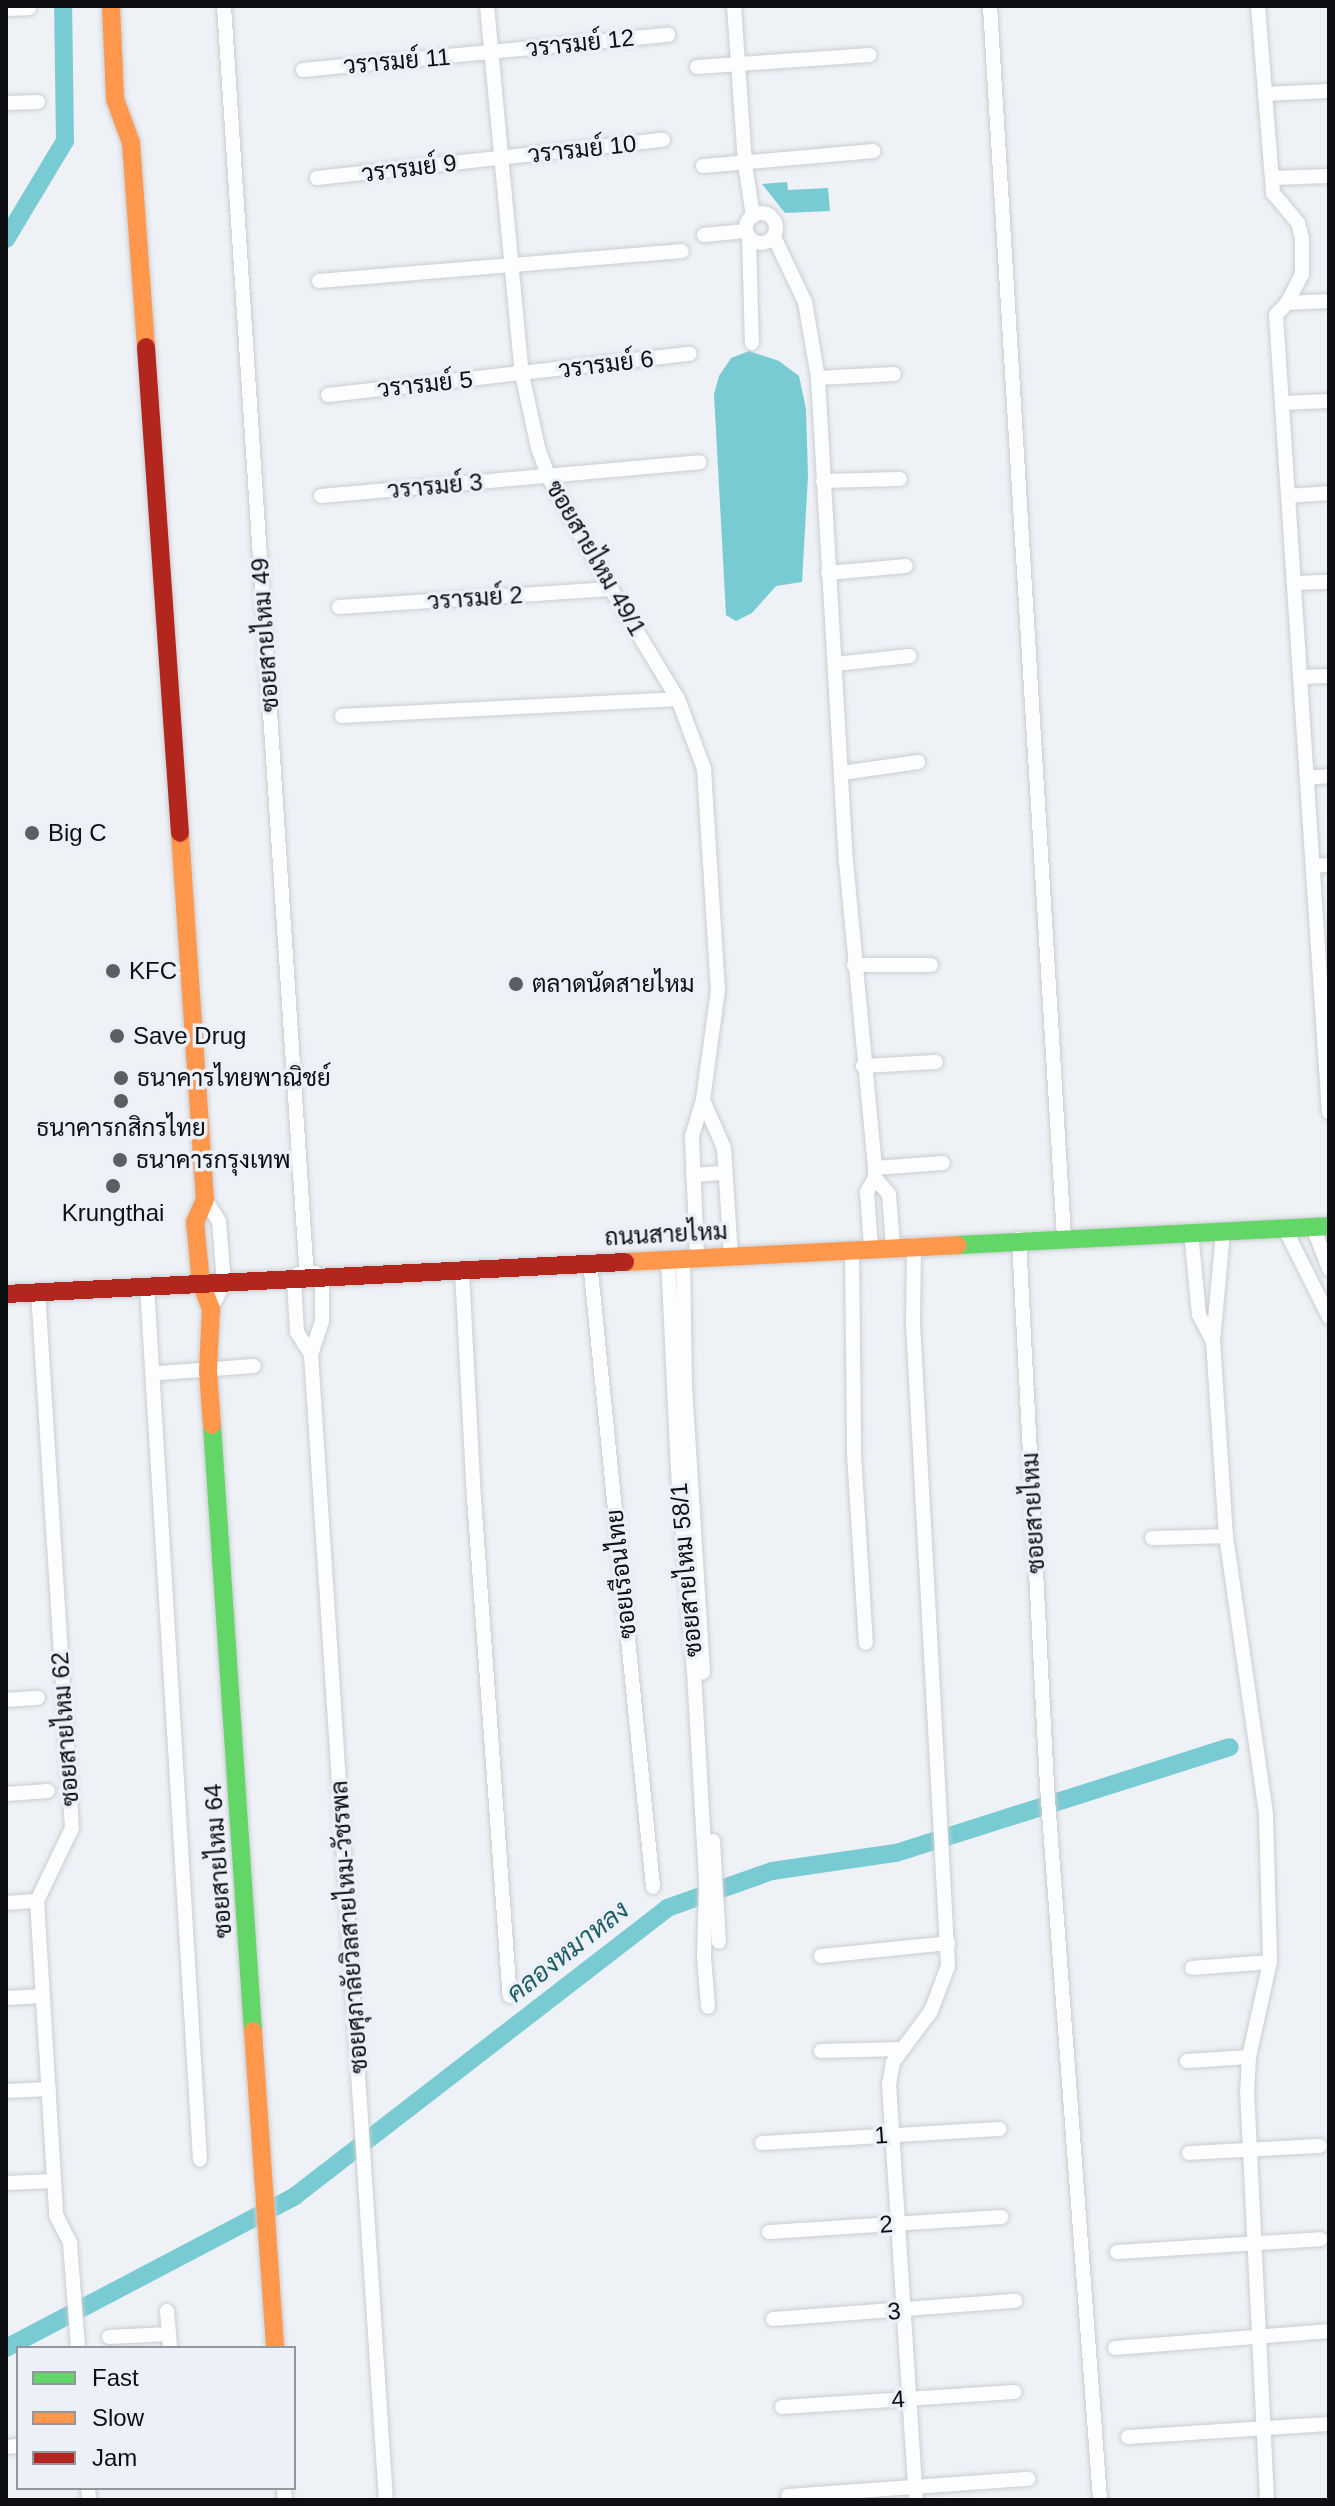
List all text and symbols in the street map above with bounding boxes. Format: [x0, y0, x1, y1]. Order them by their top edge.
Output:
street label: วรารมย์ 12 [524, 23, 636, 63]
street label: วรารมย์ 11 [342, 42, 452, 80]
street label: วรารมย์ 10 [526, 129, 638, 169]
street label: วรารมย์ 9 [360, 148, 458, 188]
street label: วรารมย์ 6 [557, 344, 655, 384]
street label: วรารมย์ 5 [376, 365, 474, 403]
street label: วรารมย์ 3 [386, 467, 484, 505]
street label: ซอยสายไหม 49/1 [540, 475, 652, 641]
street label: ซอยสายไหม 49 [245, 557, 285, 713]
street label: วรารมย์ 2 [426, 580, 524, 616]
place label: Big C [48, 819, 107, 847]
marker: Big C [23, 824, 41, 842]
place label: KFC [129, 957, 177, 985]
marker: KFC [104, 962, 122, 980]
place label: ตลาดนัดสายไหม [532, 970, 694, 998]
marker: ตลาดนัดสายไหม [507, 975, 525, 993]
place label: Save Drug [133, 1022, 246, 1050]
marker: Save Drug [108, 1027, 126, 1045]
place label: ธนาคารไทยพาณิชย์ [137, 1064, 331, 1092]
marker: ธนาคารไทยพาณิชย์ [112, 1069, 130, 1087]
marker: ธนาคารกสิกรไทย [112, 1092, 130, 1110]
place label: ธนาคารกสิกรไทย [36, 1114, 206, 1142]
place label: ธนาคารกรุงเทพ [136, 1146, 290, 1174]
marker: ธนาคารกรุงเทพ [111, 1151, 129, 1169]
marker: Krungthai [104, 1177, 122, 1195]
place label: Krungthai [62, 1199, 164, 1227]
street label: ถนนสายไหม [604, 1216, 728, 1252]
street label: ซอยสายไหม [1015, 1452, 1051, 1574]
street label: ซอยสายไหม 58/1 [664, 1482, 708, 1658]
street label: ซอยเรือนไทย [600, 1508, 642, 1640]
street label: ซอยสายไหม 62 [45, 1651, 85, 1807]
street label: ซอยศุภาลัยวิลสายไหม-วัชรพล [324, 1780, 374, 2074]
street label: ซอยสายไหม 64 [198, 1783, 238, 1939]
water label: คลองหมาหลง [501, 1895, 635, 2009]
street label: 1 [873, 2120, 889, 2150]
street label: 2 [878, 2209, 894, 2239]
street label: 3 [886, 2296, 902, 2326]
legend [16, 2346, 296, 2490]
text: Fast [92, 2364, 139, 2391]
street label: 4 [890, 2384, 906, 2414]
text: Slow [92, 2404, 144, 2431]
text: Jam [92, 2444, 137, 2471]

